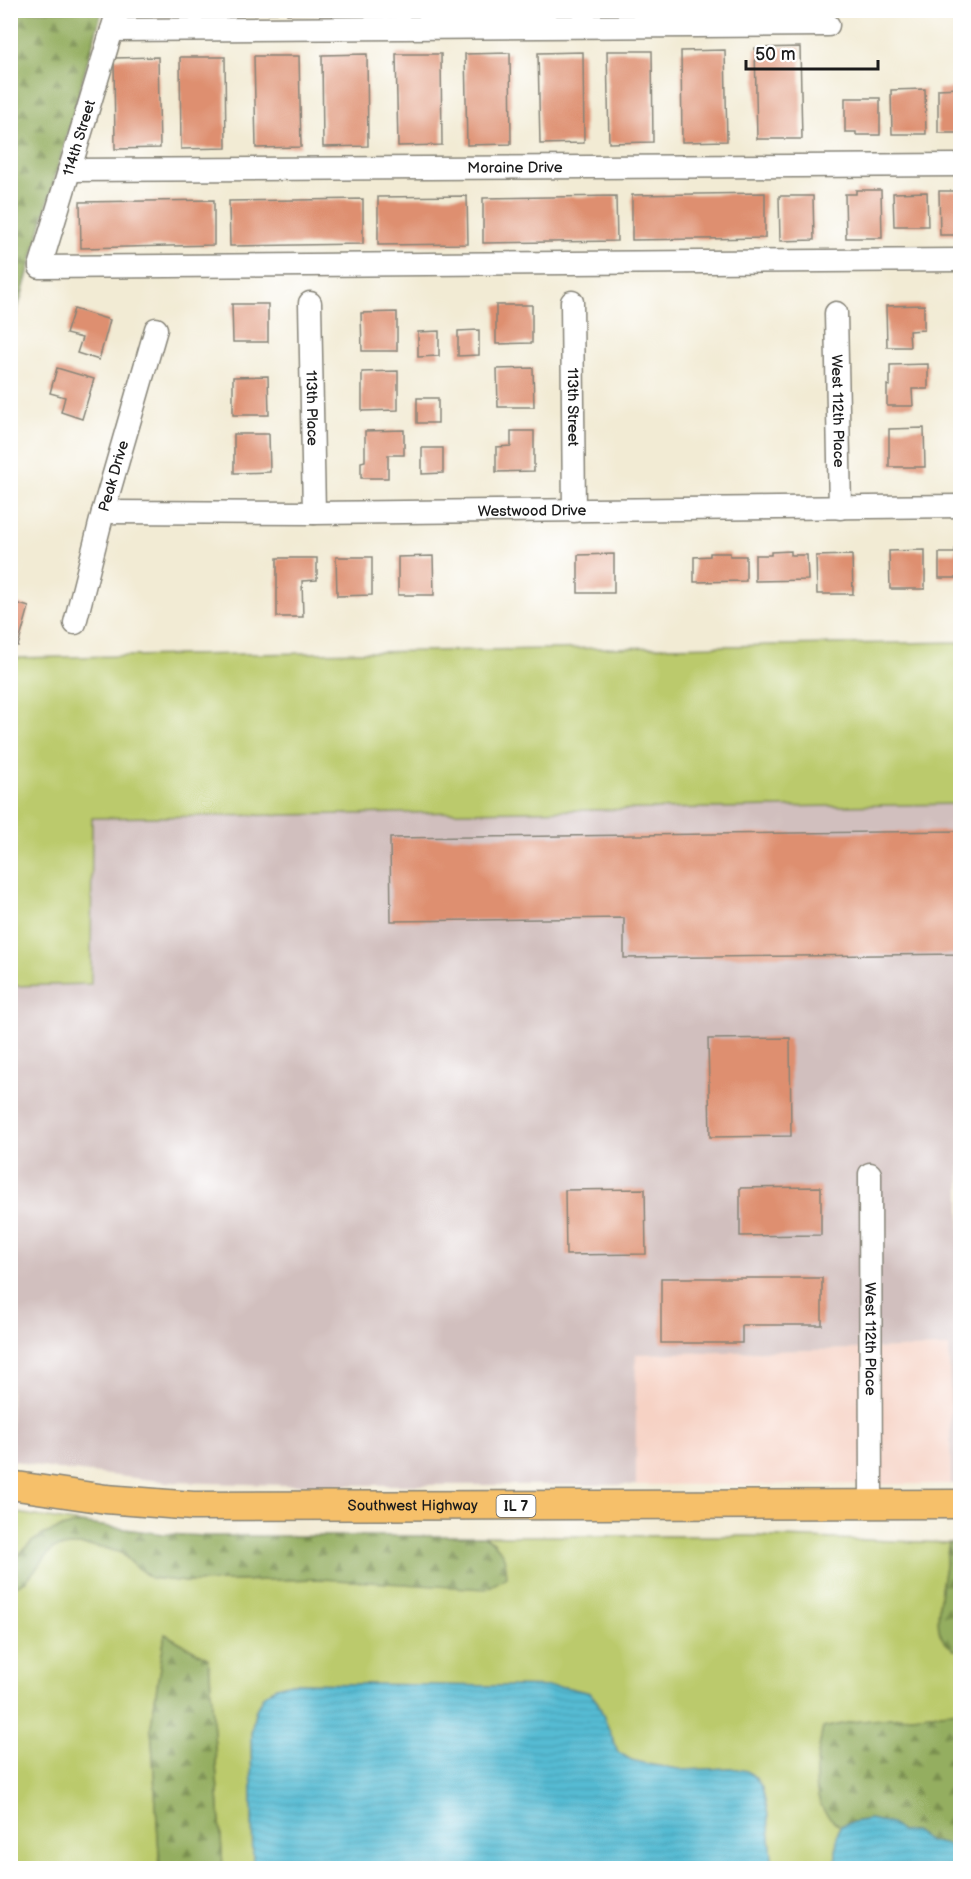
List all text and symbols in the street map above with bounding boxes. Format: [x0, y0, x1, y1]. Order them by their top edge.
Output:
scale bar [746, 33, 878, 71]
text: 50 m [755, 44, 796, 65]
street label: 114th Street [59, 97, 100, 179]
street label: Moraine Drive [467, 158, 563, 178]
street label: West 112th Place [827, 354, 848, 468]
street label: 113th Street [563, 368, 582, 447]
street label: 113th Place [301, 370, 322, 446]
street label: Peak Drive [95, 438, 133, 514]
street label: Westwood Drive [477, 501, 587, 521]
street label: West 112th Place [860, 1282, 880, 1396]
road number: IL 7 [496, 1495, 536, 1517]
street label: Southwest Highway [348, 1496, 478, 1516]

